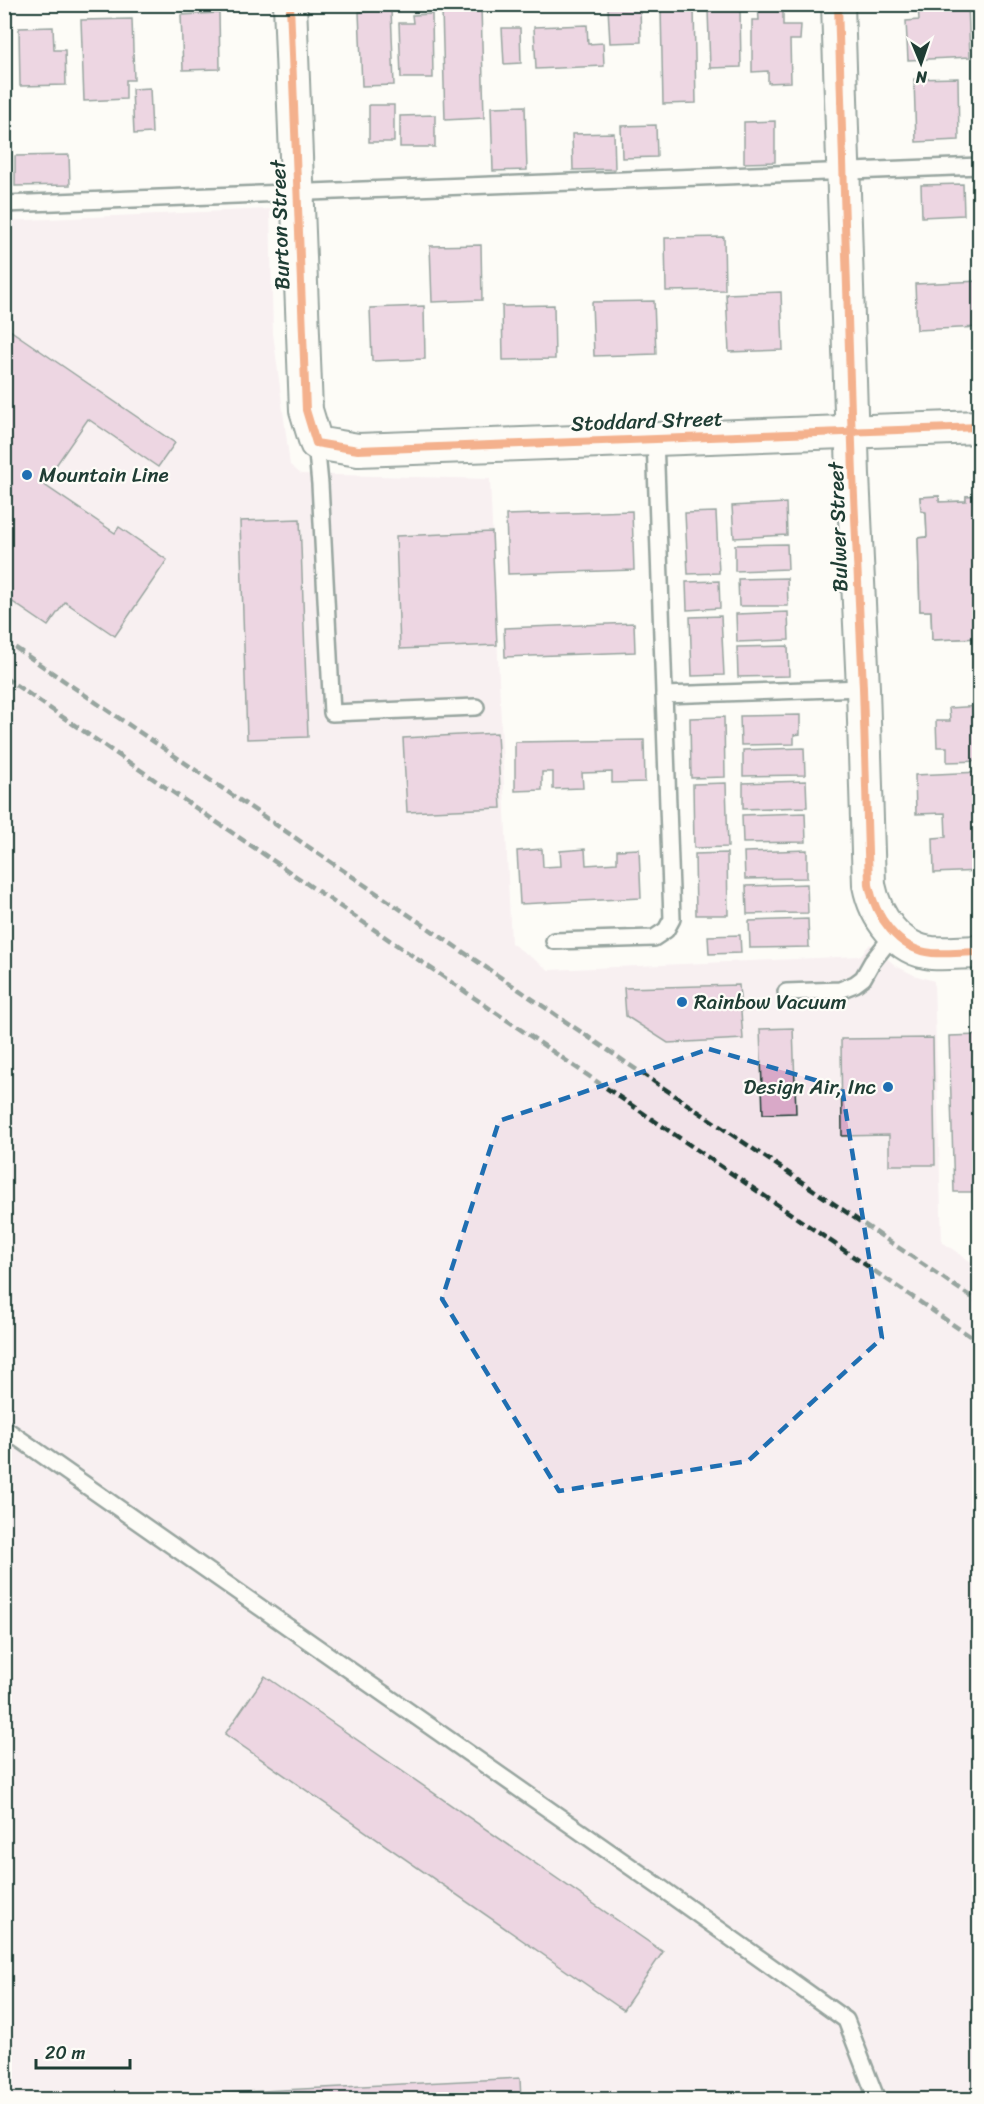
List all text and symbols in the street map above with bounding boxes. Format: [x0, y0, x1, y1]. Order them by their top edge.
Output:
north arrow [891, 33, 951, 93]
text: N [915, 63, 929, 92]
street label: Burton Street [259, 158, 301, 291]
street label: Stoddard Street [570, 399, 724, 443]
place label: Mountain Line [39, 456, 169, 494]
street label: Bulwer Street [817, 460, 859, 593]
marker: Mountain Line [20, 468, 34, 482]
place label: Rainbow Vacuum [694, 983, 847, 1021]
marker: Rainbow Vacuum [675, 995, 689, 1009]
place label: Design Air, Inc [743, 1068, 877, 1106]
marker: Design Air, Inc [881, 1080, 895, 1094]
scale bar [36, 2032, 130, 2070]
text: 20 m [45, 2037, 85, 2069]

